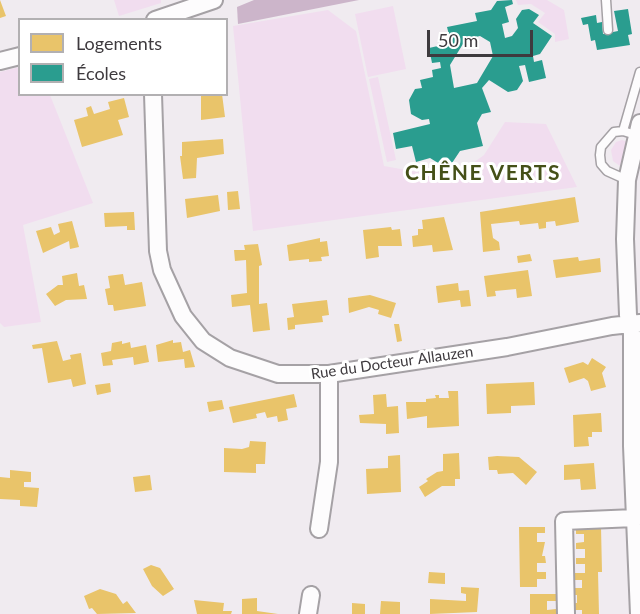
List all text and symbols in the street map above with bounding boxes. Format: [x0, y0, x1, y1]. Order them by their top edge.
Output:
legend [18, 18, 228, 96]
scale bar [430, 18, 536, 56]
text: 50 m [438, 29, 478, 51]
text: Logements [76, 32, 162, 54]
text: Écoles [76, 62, 126, 84]
district label: CHÊNE VERTS [405, 160, 561, 186]
street label: Rue du Docteur Allauzen [310, 343, 474, 383]

